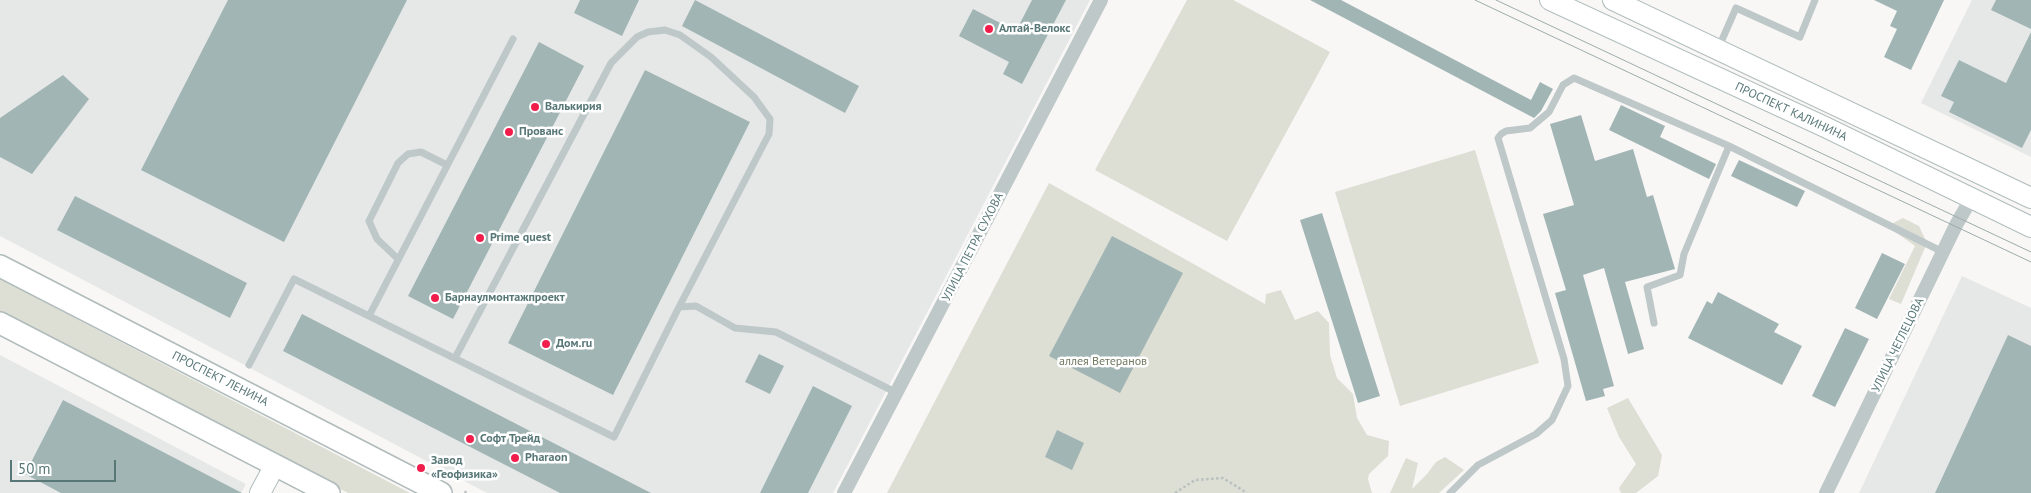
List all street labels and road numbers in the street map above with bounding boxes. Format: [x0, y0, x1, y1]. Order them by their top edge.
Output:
street label: ПРОСПЕКТ КАЛИНИНА [1733, 80, 1849, 144]
street label: УЛИЦА ПЕТРА СУХОВА [939, 190, 1007, 304]
street label: УЛИЦА ЧЕГЛЕЦОВА [1869, 295, 1927, 395]
street label: ПРОСПЕКТ ЛЕНИНА [169, 348, 271, 410]

